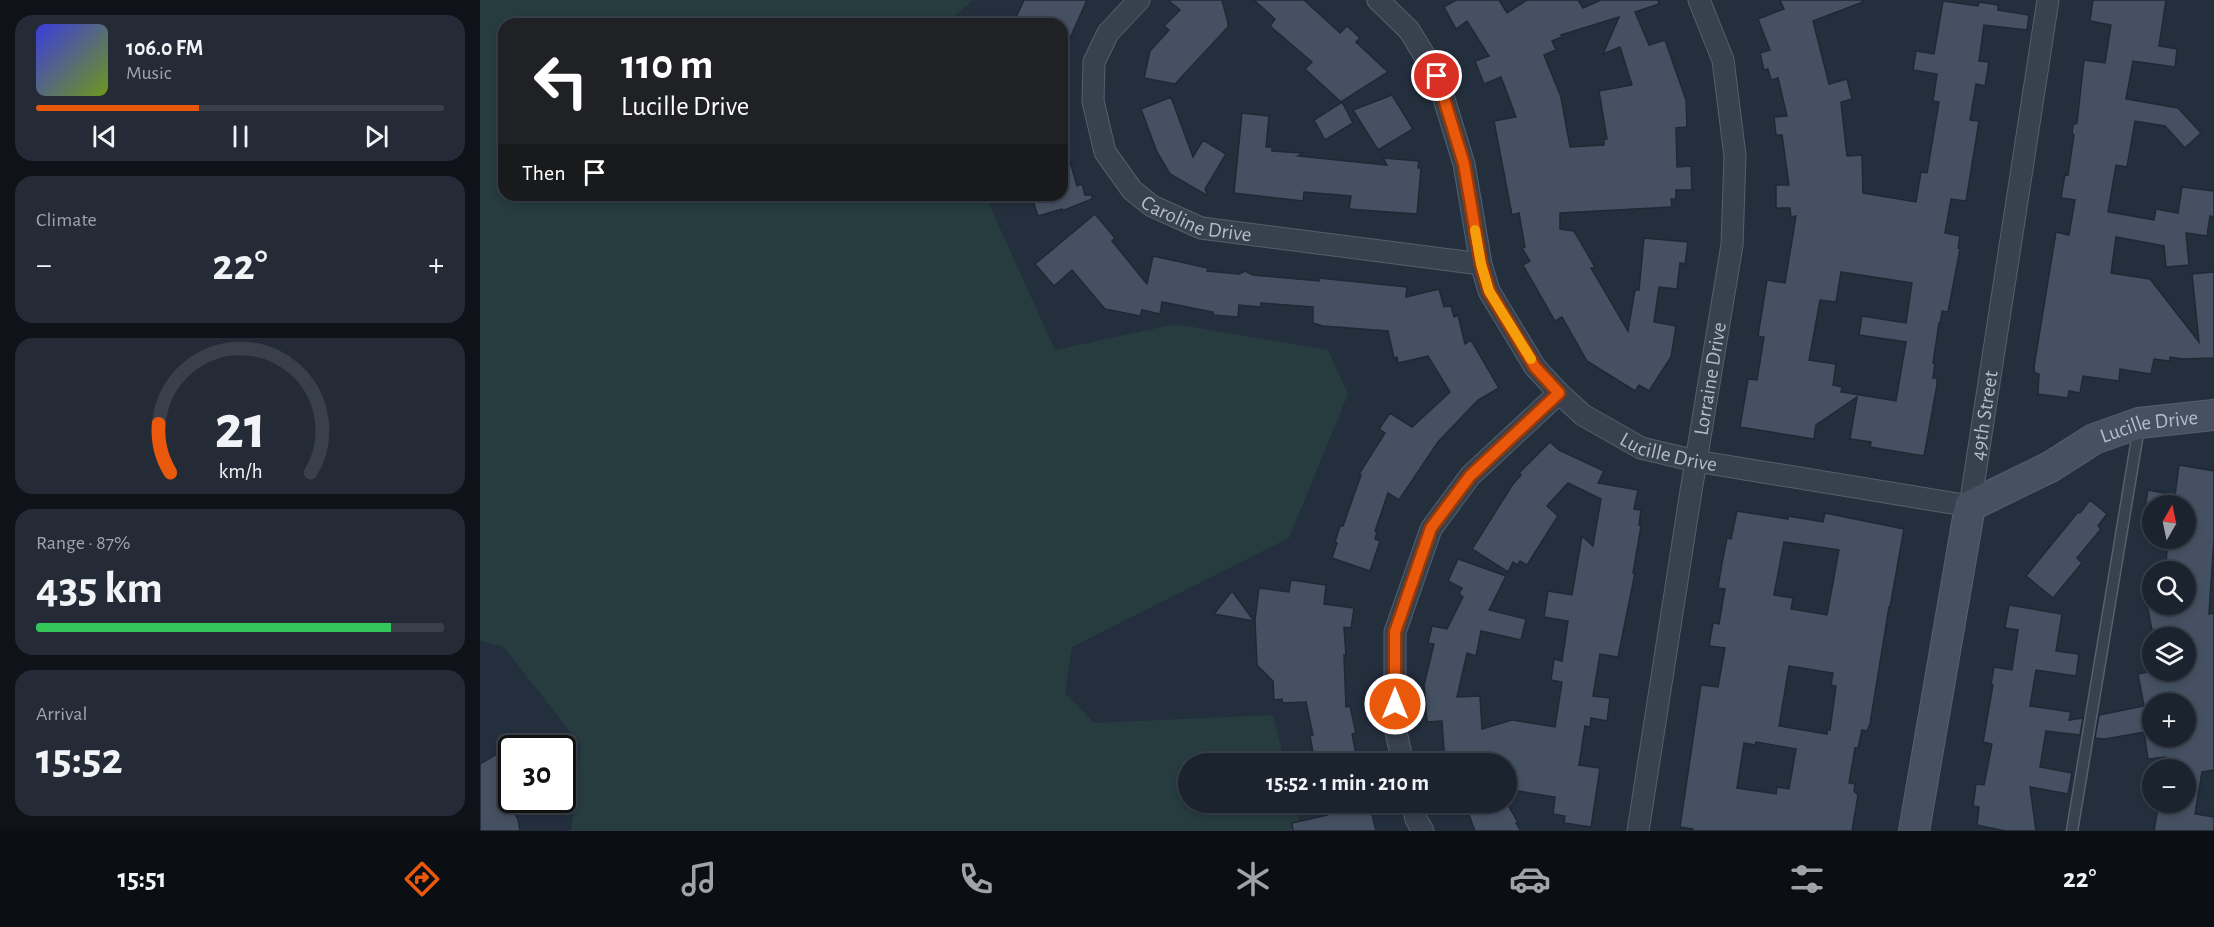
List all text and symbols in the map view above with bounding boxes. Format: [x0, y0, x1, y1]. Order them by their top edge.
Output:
text: 106.0 FM [126, 37, 203, 59]
icon: left [522, 42, 600, 120]
text: 110 m [621, 44, 713, 86]
pin [1411, 50, 1462, 101]
icon: arrive [1420, 59, 1453, 92]
text: Music [126, 63, 172, 83]
text: Lucille Drive [621, 93, 749, 120]
icon: previous [88, 120, 121, 153]
icon: pause [224, 120, 257, 153]
icon: next [360, 120, 393, 153]
icon: arrive [578, 156, 611, 189]
text: Then [522, 162, 566, 184]
street label: Caroline Drive [1137, 191, 1253, 245]
text: Climate [36, 210, 97, 230]
text: 22° [212, 243, 268, 288]
text: − [36, 249, 52, 282]
text: + [428, 249, 444, 282]
street label: Lorraine Drive [1690, 321, 1730, 437]
street label: 49th Street [1967, 369, 2002, 462]
text: 21 [214, 397, 266, 459]
street label: Lucille Drive [2097, 407, 2199, 447]
street label: Lucille Drive [1616, 428, 1719, 475]
text: km/h [218, 461, 262, 482]
north arrow [2142, 495, 2196, 549]
map controls [2142, 495, 2196, 813]
text: Range · 87% [36, 533, 131, 553]
button: search [2142, 561, 2196, 615]
text: 435 km [36, 566, 163, 611]
button: layers [2142, 627, 2196, 681]
position arrow [1363, 672, 1427, 736]
button: + [2142, 693, 2196, 747]
text: Arrival [36, 704, 87, 724]
speed limit sign: 30 [498, 735, 576, 813]
text: 15:52 [36, 737, 123, 782]
button: − [2142, 759, 2196, 813]
text: 15:52 · 1 min · 210 m [1266, 772, 1429, 794]
icon: directions [401, 858, 443, 900]
icon: music [678, 858, 720, 900]
icon: phone [955, 858, 997, 900]
icon: climate [1232, 858, 1274, 900]
icon: car [1509, 858, 1551, 900]
icon: filters [1786, 858, 1828, 900]
text: 15:51 [117, 865, 166, 892]
text: 22° [2063, 865, 2096, 892]

